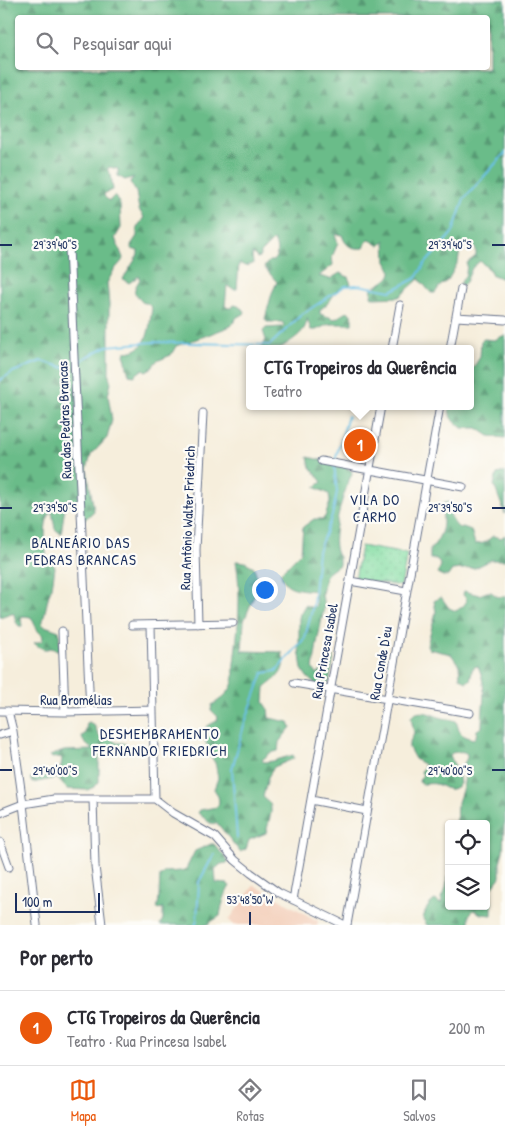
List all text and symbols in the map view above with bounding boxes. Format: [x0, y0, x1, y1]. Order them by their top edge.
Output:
search box [15, 15, 490, 70]
icon: search [33, 29, 61, 57]
text: Pesquisar aqui [73, 30, 172, 56]
text: 29°39'40"S [33, 236, 77, 253]
text: 29°39'40"S [428, 236, 472, 253]
popup [246, 345, 474, 410]
text: CTG Tropeiros da Querência [264, 354, 456, 380]
street label: Rua das Pedras Brancas [52, 361, 76, 479]
text: Teatro [264, 380, 302, 402]
pin: 1 [344, 426, 376, 464]
street label: Rua Antônio Walter Friedrich [175, 446, 199, 590]
district label: VILA DO CARMO [350, 489, 400, 527]
text: 29°39'50"S [33, 499, 78, 516]
text: 29°39'50"S [428, 499, 473, 516]
district label: BALNEÁRIO DAS PEDRAS BRANCAS [25, 532, 137, 570]
your location [252, 577, 278, 603]
street label: Rua Princesa Isabel [306, 602, 342, 700]
street label: Rua Conde D'eu [364, 624, 396, 701]
street label: Rua Bromélias [40, 690, 112, 709]
district label: DESMEMBRAMENTO FERNANDO FRIEDRICH [92, 723, 227, 761]
text: 29°40'00"S [33, 762, 78, 779]
text: 29°40'00"S [428, 762, 473, 779]
map controls [445, 820, 490, 910]
button: locate [445, 820, 490, 865]
button: layers [445, 865, 490, 910]
scale bar [15, 890, 100, 913]
text: 53°48'50"W [227, 891, 274, 908]
text: 100 m [22, 892, 52, 911]
text: Por perto [20, 943, 93, 972]
text: CTG Tropeiros da Querência [67, 1004, 260, 1030]
text: 1 [33, 1017, 39, 1039]
text: 200 m [449, 1017, 485, 1039]
text: Teatro · Rua Princesa Isabel [67, 1030, 226, 1052]
tab: Mapa [69, 1076, 97, 1125]
tab: Rotas [236, 1076, 264, 1125]
tab: Salvos [403, 1076, 436, 1125]

